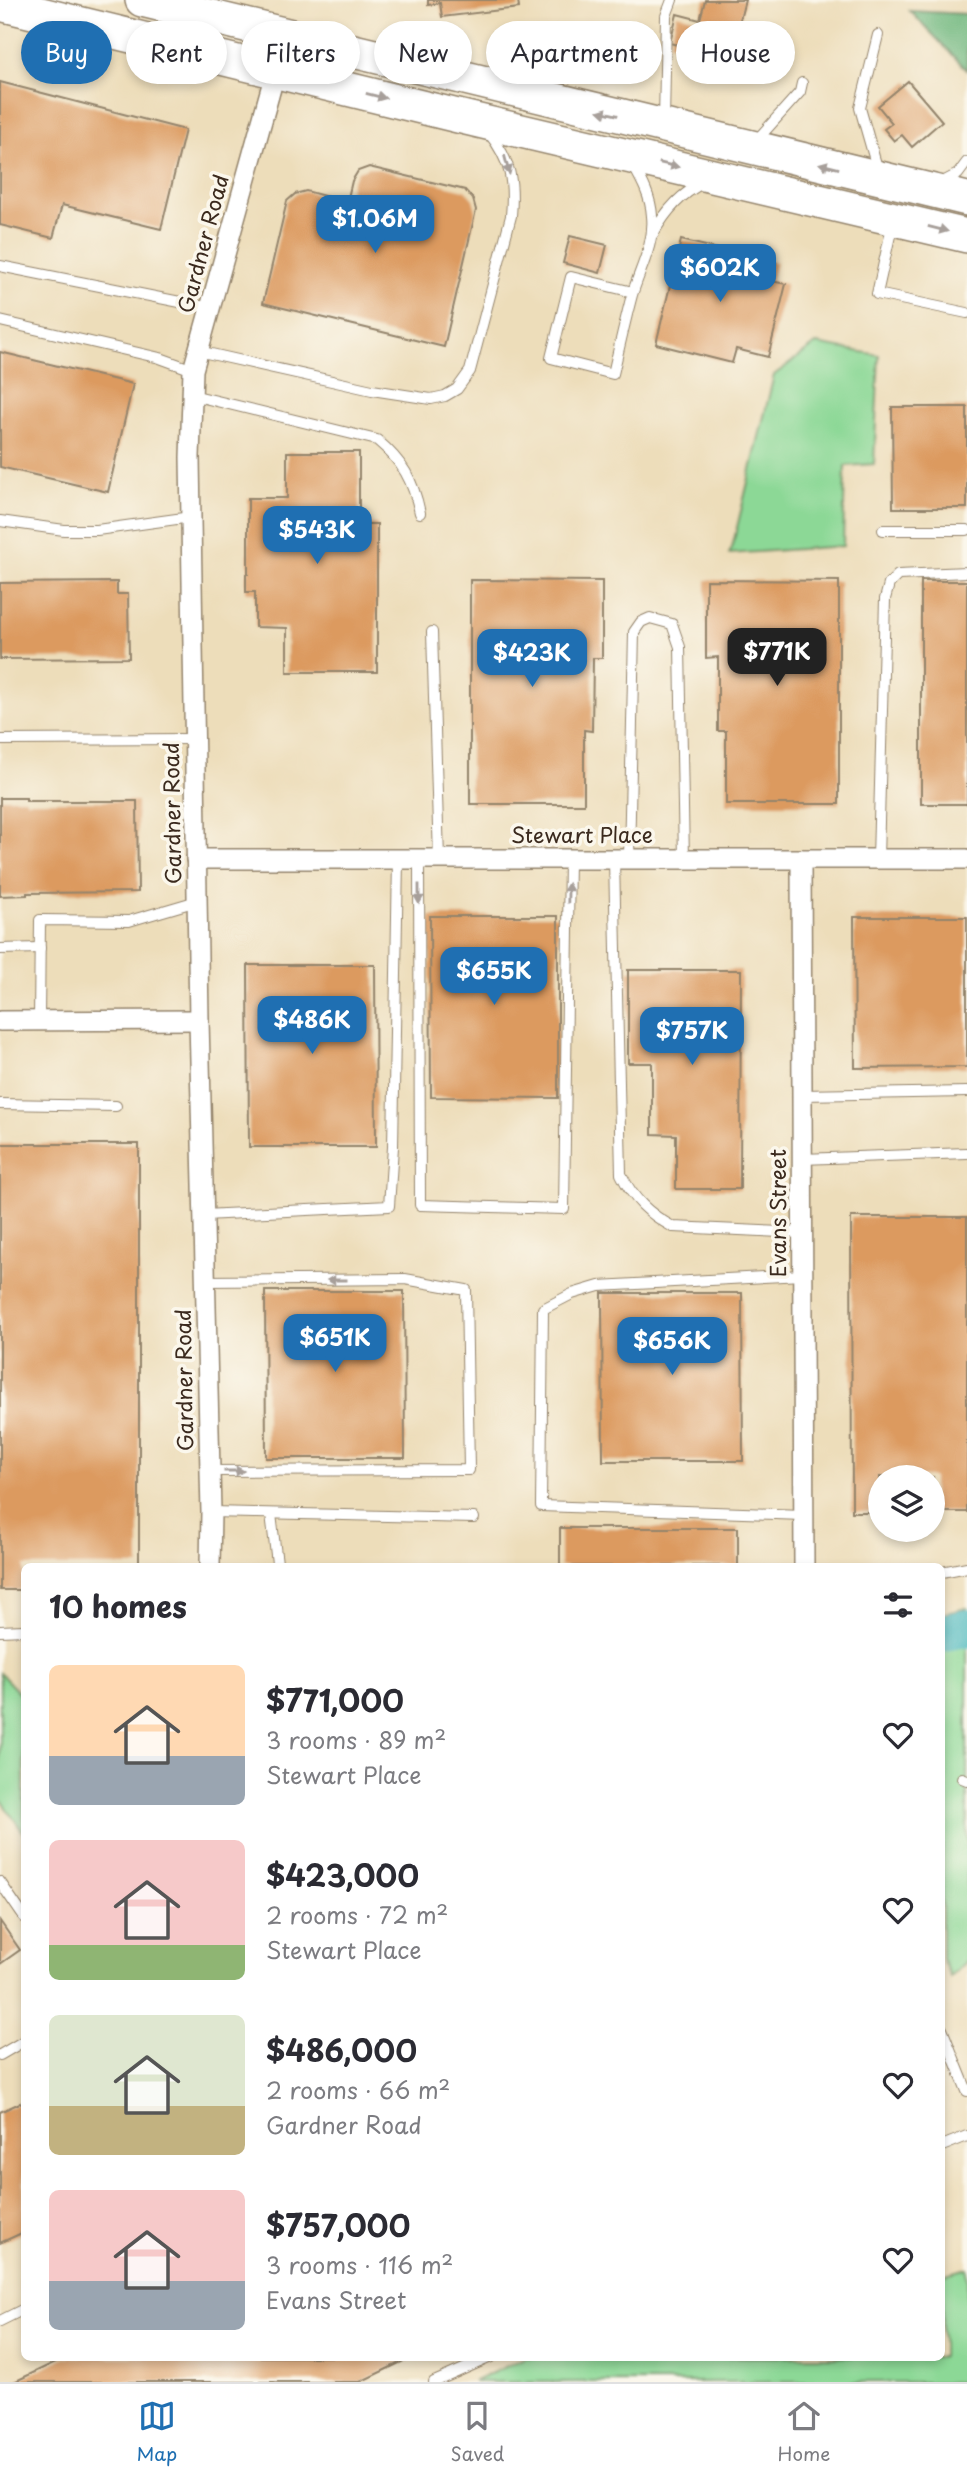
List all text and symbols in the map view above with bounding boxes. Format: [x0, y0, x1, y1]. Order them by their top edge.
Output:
chip: Buy [21, 21, 112, 84]
chip: Rent [126, 21, 227, 84]
chip: Filters [241, 21, 360, 84]
chip: New [374, 21, 472, 84]
chip: Apartment [486, 21, 662, 84]
chip: House [676, 21, 795, 84]
one-way arrow [365, 91, 387, 102]
one-way arrow [597, 107, 619, 118]
one-way arrow [502, 154, 513, 176]
one-way arrow [658, 160, 680, 171]
one-way arrow [818, 160, 840, 171]
street label: Gardner Road [168, 171, 236, 316]
pin: $1.06M [318, 196, 432, 255]
text: $1.06M [332, 200, 418, 235]
one-way arrow [927, 224, 949, 235]
pin: $602K [671, 244, 769, 304]
text: $602K [680, 249, 760, 284]
pin: $543K [268, 506, 366, 566]
text: $543K [279, 511, 355, 546]
pin: $771K [728, 628, 826, 688]
pin: $423K [483, 630, 581, 689]
text: $771K [744, 633, 810, 668]
text: $423K [493, 634, 571, 669]
street label: Gardner Road [154, 742, 188, 884]
street label: Stewart Place [511, 818, 653, 850]
one-way arrow [563, 882, 574, 904]
one-way arrow [413, 883, 425, 905]
pin: $655K [445, 948, 543, 1007]
text: $655K [456, 952, 532, 987]
pin: $486K [263, 996, 361, 1056]
text: $486K [273, 1001, 351, 1036]
pin: $757K [643, 1007, 741, 1067]
text: $757K [656, 1012, 728, 1047]
street label: Evans Street [761, 1149, 793, 1277]
one-way arrow [326, 1274, 348, 1285]
street label: Gardner Road [166, 1309, 200, 1451]
pin: $651K [286, 1314, 384, 1374]
pin: $656K [623, 1318, 721, 1377]
text: $651K [299, 1319, 371, 1354]
text: $656K [633, 1322, 711, 1357]
one-way arrow [223, 1465, 245, 1477]
map controls [868, 1465, 945, 1542]
button: layers [868, 1465, 945, 1542]
text: 10 homes [49, 1583, 187, 1628]
icon: filters [879, 1586, 917, 1624]
text: $771,000 [266, 1677, 404, 1722]
icon: home [105, 1693, 189, 1777]
icon: heart [879, 1716, 917, 1754]
text: 3 rooms · 89 m² [266, 1722, 446, 1757]
text: Stewart Place [266, 1757, 421, 1792]
text: $423,000 [266, 1852, 419, 1897]
icon: home [105, 1868, 189, 1952]
icon: heart [879, 1891, 917, 1929]
text: 2 rooms · 72 m² [266, 1897, 448, 1932]
text: Stewart Place [266, 1932, 421, 1967]
text: $486,000 [266, 2027, 417, 2072]
icon: home [105, 2043, 189, 2127]
icon: heart [879, 2066, 917, 2104]
text: 2 rooms · 66 m² [266, 2072, 450, 2107]
text: Gardner Road [266, 2107, 422, 2142]
text: $757,000 [266, 2202, 410, 2247]
icon: home [105, 2218, 189, 2302]
icon: heart [879, 2241, 917, 2279]
text: 3 rooms · 116 m² [266, 2247, 453, 2282]
text: Evans Street [266, 2282, 406, 2317]
tab: Map [137, 2397, 177, 2467]
tab: Saved [450, 2397, 504, 2467]
tab: Home [778, 2397, 830, 2467]

